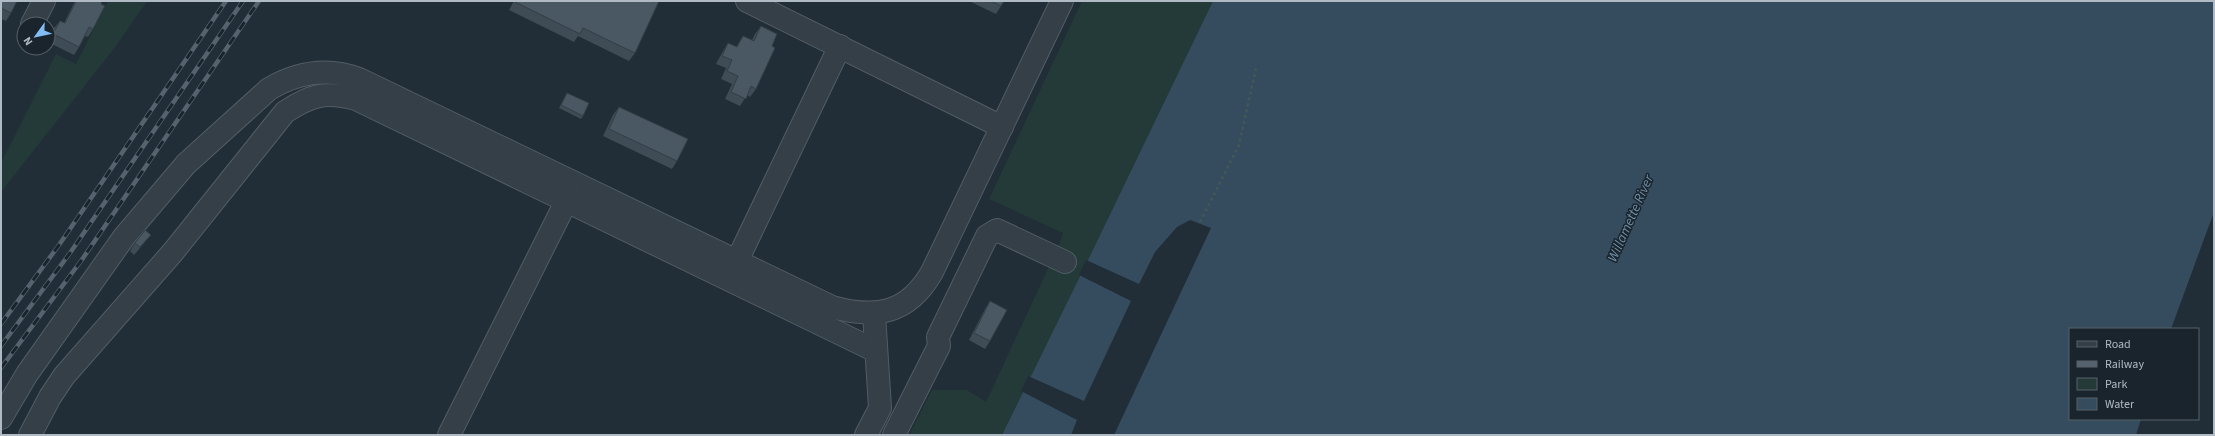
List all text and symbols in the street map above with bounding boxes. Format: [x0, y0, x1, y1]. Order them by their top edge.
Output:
north arrow [16, 16, 56, 56]
text: N [20, 34, 36, 48]
water label: Willamette River [1603, 171, 1660, 265]
legend [2069, 328, 2199, 420]
text: Road [2105, 336, 2131, 353]
text: Railway [2105, 356, 2144, 373]
text: Park [2105, 376, 2127, 393]
text: Water [2105, 396, 2135, 413]

